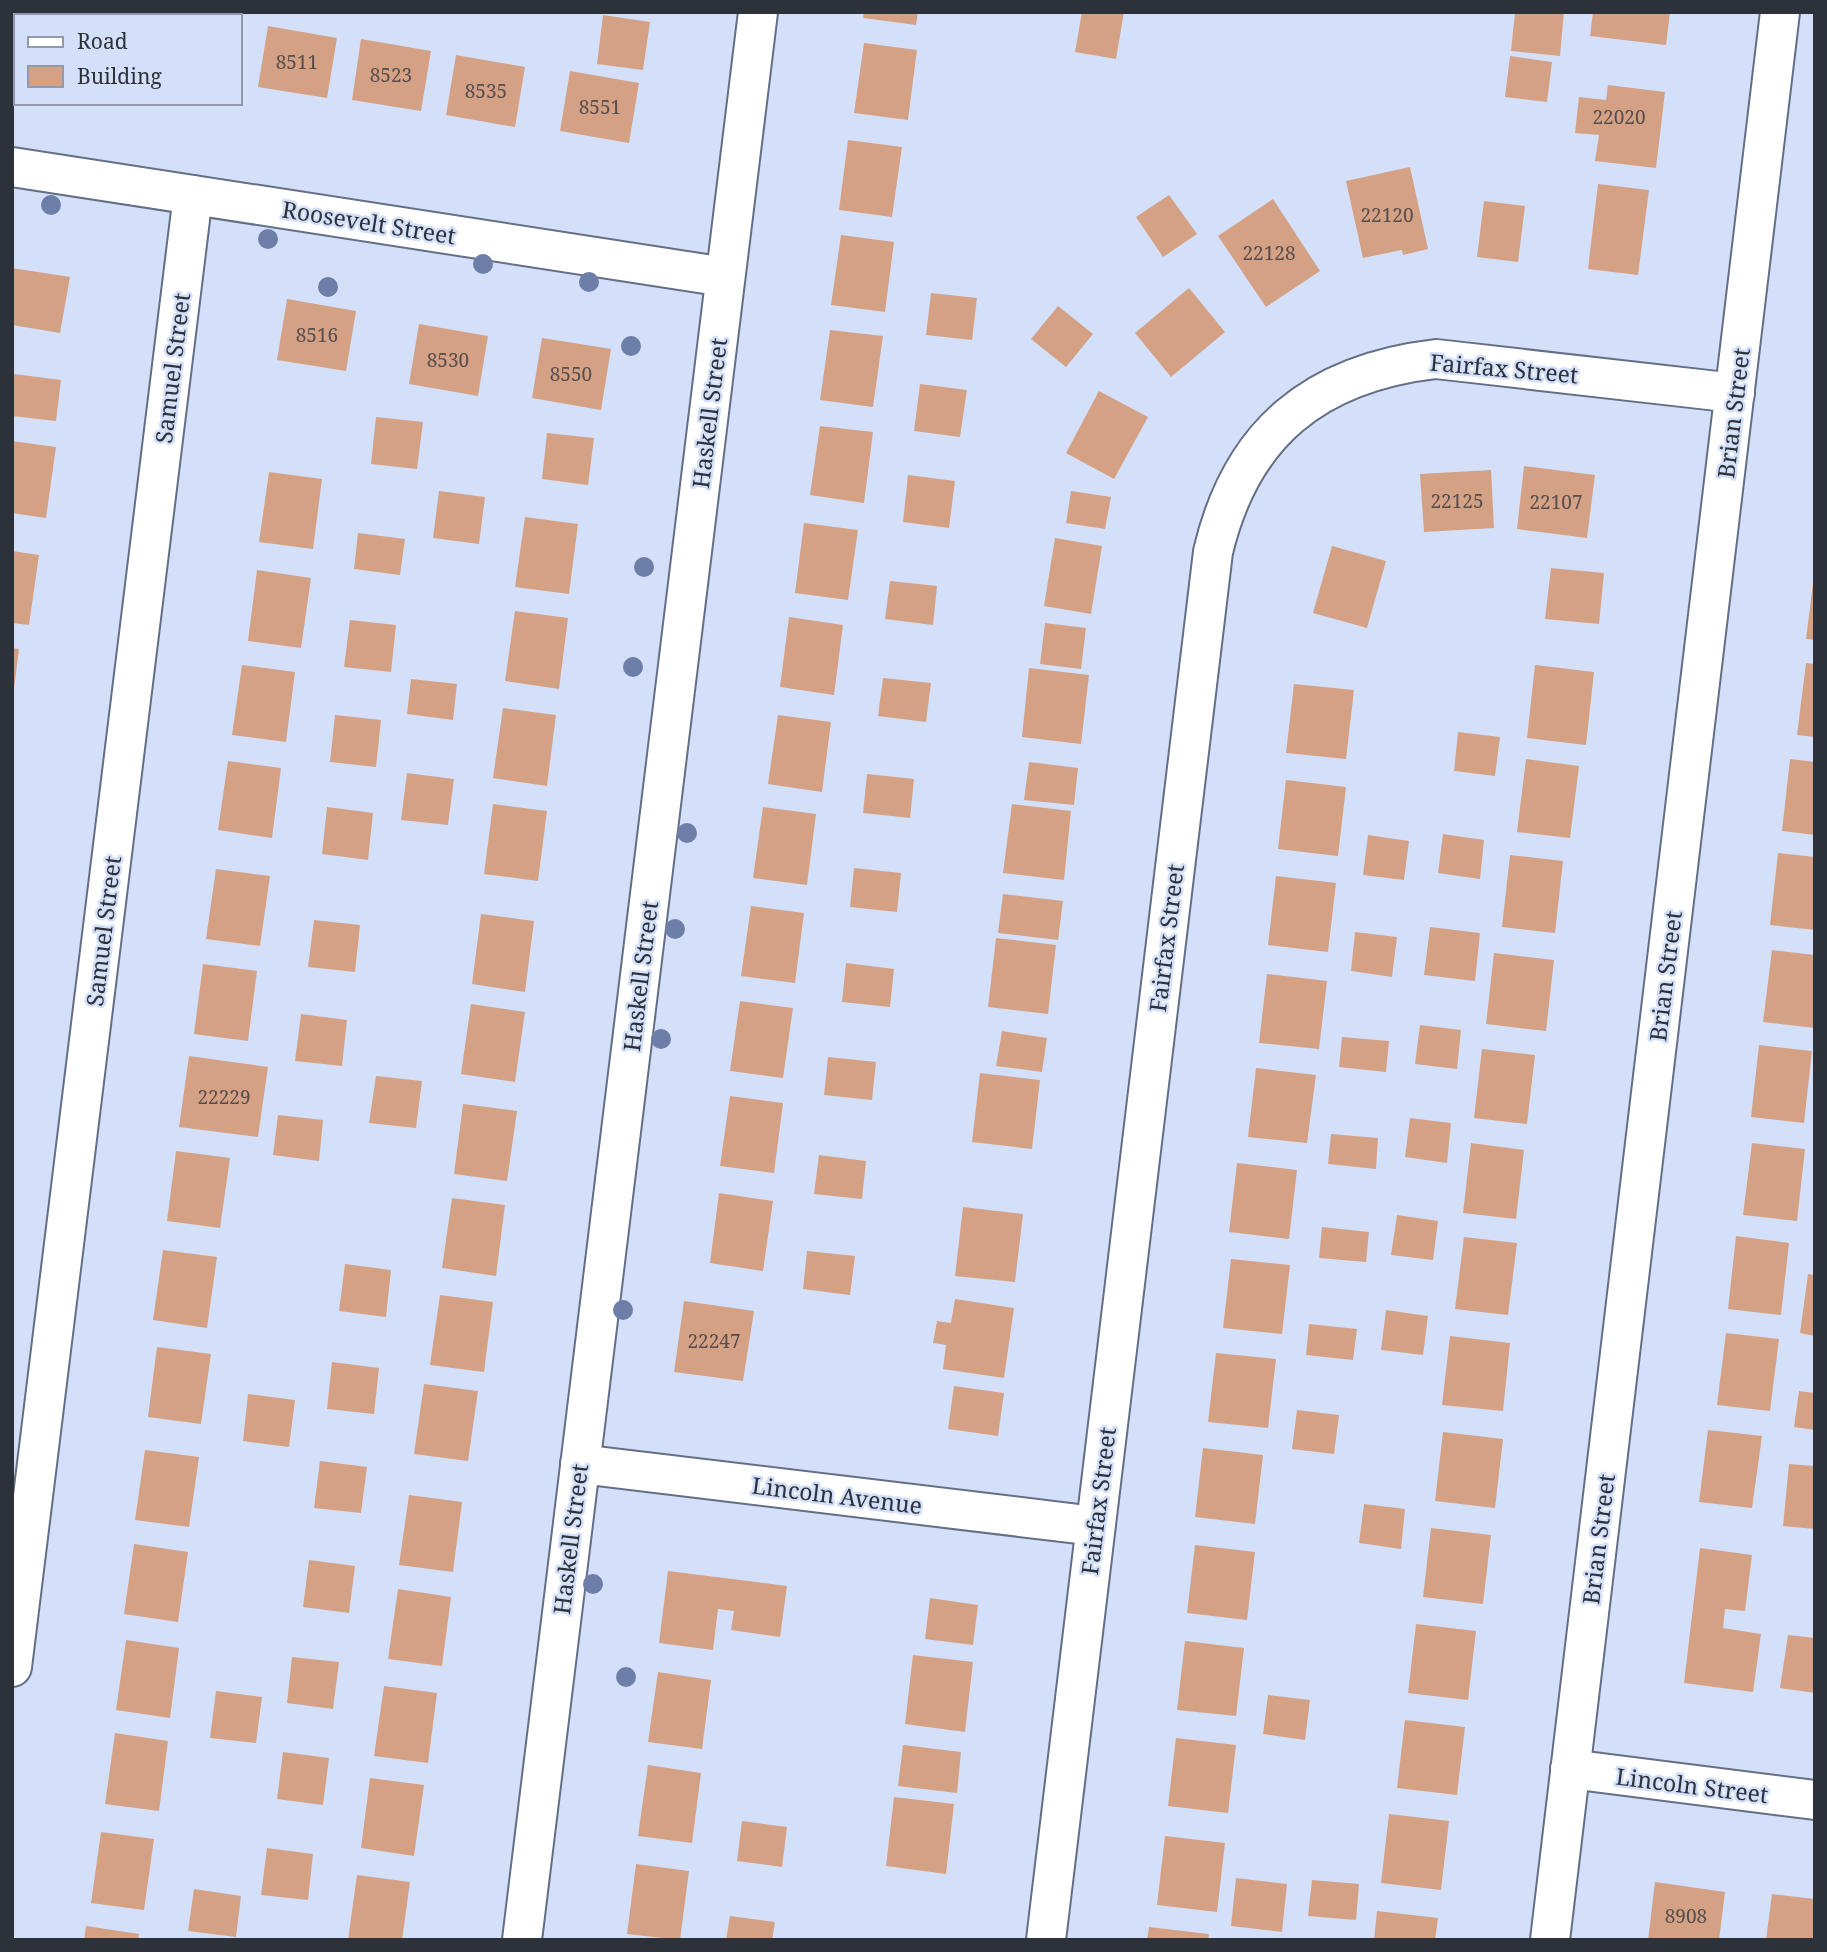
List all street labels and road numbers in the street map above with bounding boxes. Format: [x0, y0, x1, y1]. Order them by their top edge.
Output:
street label: Roosevelt Street [280, 192, 458, 252]
street label: Samuel Street [147, 291, 197, 445]
street label: Haskell Street [684, 336, 734, 490]
street label: Fairfax Street [1429, 346, 1579, 390]
street label: Brian Street [1709, 346, 1757, 480]
street label: Samuel Street [78, 854, 128, 1008]
street label: Fairfax Street [1141, 862, 1191, 1014]
street label: Haskell Street [615, 899, 665, 1053]
street label: Brian Street [1641, 909, 1689, 1043]
street label: Fairfax Street [1073, 1425, 1123, 1577]
street label: Haskell Street [545, 1462, 595, 1616]
street label: Lincoln Avenue [750, 1469, 924, 1521]
street label: Brian Street [1574, 1472, 1622, 1606]
street label: Lincoln Street [1614, 1760, 1770, 1810]

